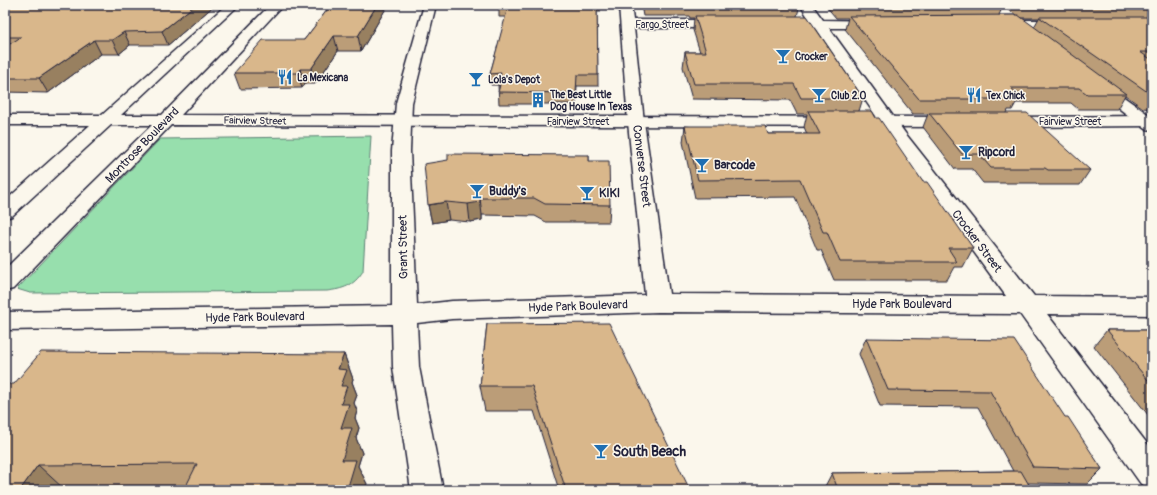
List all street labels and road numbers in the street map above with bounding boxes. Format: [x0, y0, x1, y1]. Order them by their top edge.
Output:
street label: Fargo Street [635, 19, 690, 31]
street label: Montrose Boulevard [102, 104, 182, 186]
street label: Fairview Street [224, 114, 287, 128]
street label: Fairview Street [547, 116, 610, 128]
street label: Fairview Street [1039, 116, 1102, 128]
street label: Converse Street [629, 124, 654, 208]
street label: Crocker Street [948, 207, 1005, 276]
street label: Grant Street [395, 215, 412, 279]
street label: Hyde Park Boulevard [528, 297, 628, 316]
street label: Hyde Park Boulevard [852, 297, 952, 312]
street label: Hyde Park Boulevard [205, 309, 305, 326]

